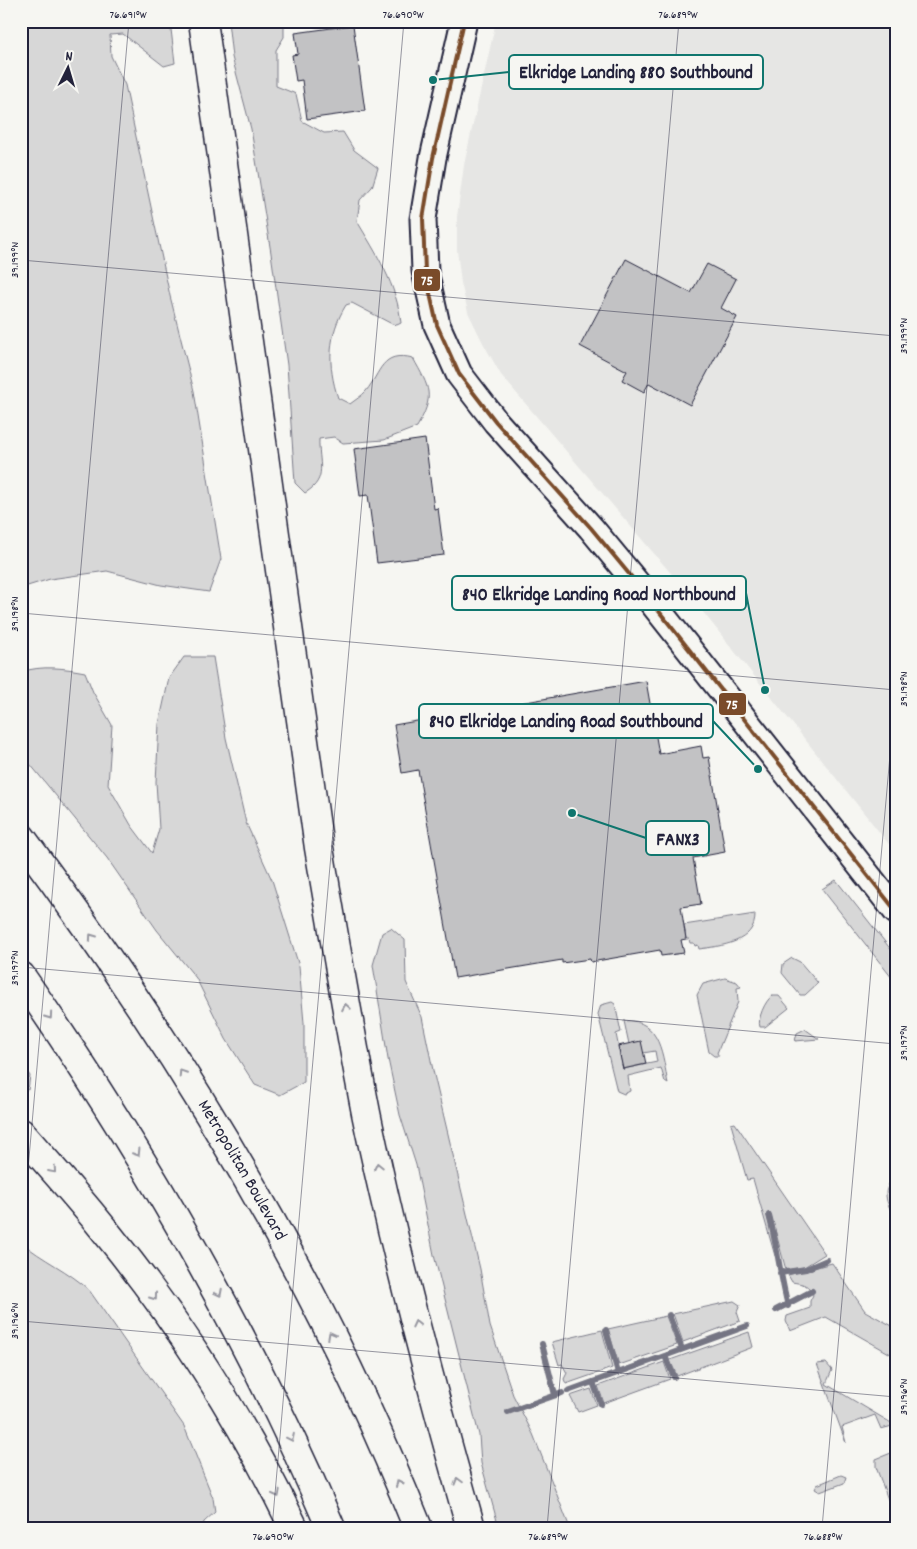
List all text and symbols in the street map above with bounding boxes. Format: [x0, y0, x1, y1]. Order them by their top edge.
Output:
text: 76.691°W [109, 7, 147, 24]
text: 76.690°W [382, 7, 424, 24]
text: 76.689°W [658, 7, 698, 24]
north arrow [42, 42, 92, 92]
text: N [65, 47, 73, 67]
callout: Elkridge Landing 880 Southbound [509, 55, 763, 89]
text: Elkridge Landing 880 Southbound [519, 61, 753, 88]
text: 39.199°N [7, 242, 24, 278]
line badge: 75 [413, 268, 441, 292]
text: 75 [421, 272, 433, 292]
text: 39.199°N [896, 318, 913, 354]
callout: 840 Elkridge Landing Road Northbound [452, 576, 746, 610]
text: 840 Elkridge Landing Road Northbound [462, 583, 736, 610]
text: 39.198°N [7, 596, 24, 632]
text: 39.198°N [896, 671, 913, 707]
line badge: 75 [718, 692, 747, 716]
text: 75 [726, 696, 738, 716]
callout: 840 Elkridge Landing Road Southbound [419, 704, 713, 738]
text: 840 Elkridge Landing Road Southbound [429, 710, 703, 737]
callout: FANX3 [646, 821, 709, 855]
text: FANX3 [656, 828, 700, 855]
one-way arrow [89, 933, 98, 943]
text: 39.197°N [7, 950, 24, 986]
one-way arrow [342, 1002, 352, 1011]
one-way arrow [43, 1010, 52, 1020]
text: 39.197°N [896, 1025, 913, 1061]
one-way arrow [178, 1069, 188, 1078]
street label: Metropolitan Boulevard [191, 1095, 292, 1245]
one-way arrow [131, 1147, 141, 1156]
one-way arrow [374, 1161, 384, 1170]
one-way arrow [47, 1164, 56, 1173]
one-way arrow [213, 1288, 223, 1297]
one-way arrow [148, 1291, 157, 1301]
text: 39.196°N [7, 1303, 24, 1339]
one-way arrow [411, 1319, 422, 1328]
one-way arrow [327, 1332, 337, 1341]
text: 39.196°N [896, 1379, 913, 1415]
one-way arrow [285, 1433, 295, 1442]
one-way arrow [453, 1477, 463, 1485]
one-way arrow [395, 1479, 406, 1488]
one-way arrow [271, 1489, 281, 1498]
text: 76.690°W [252, 1529, 294, 1546]
text: 76.689°W [528, 1529, 568, 1546]
text: 76.688°W [804, 1529, 842, 1546]

